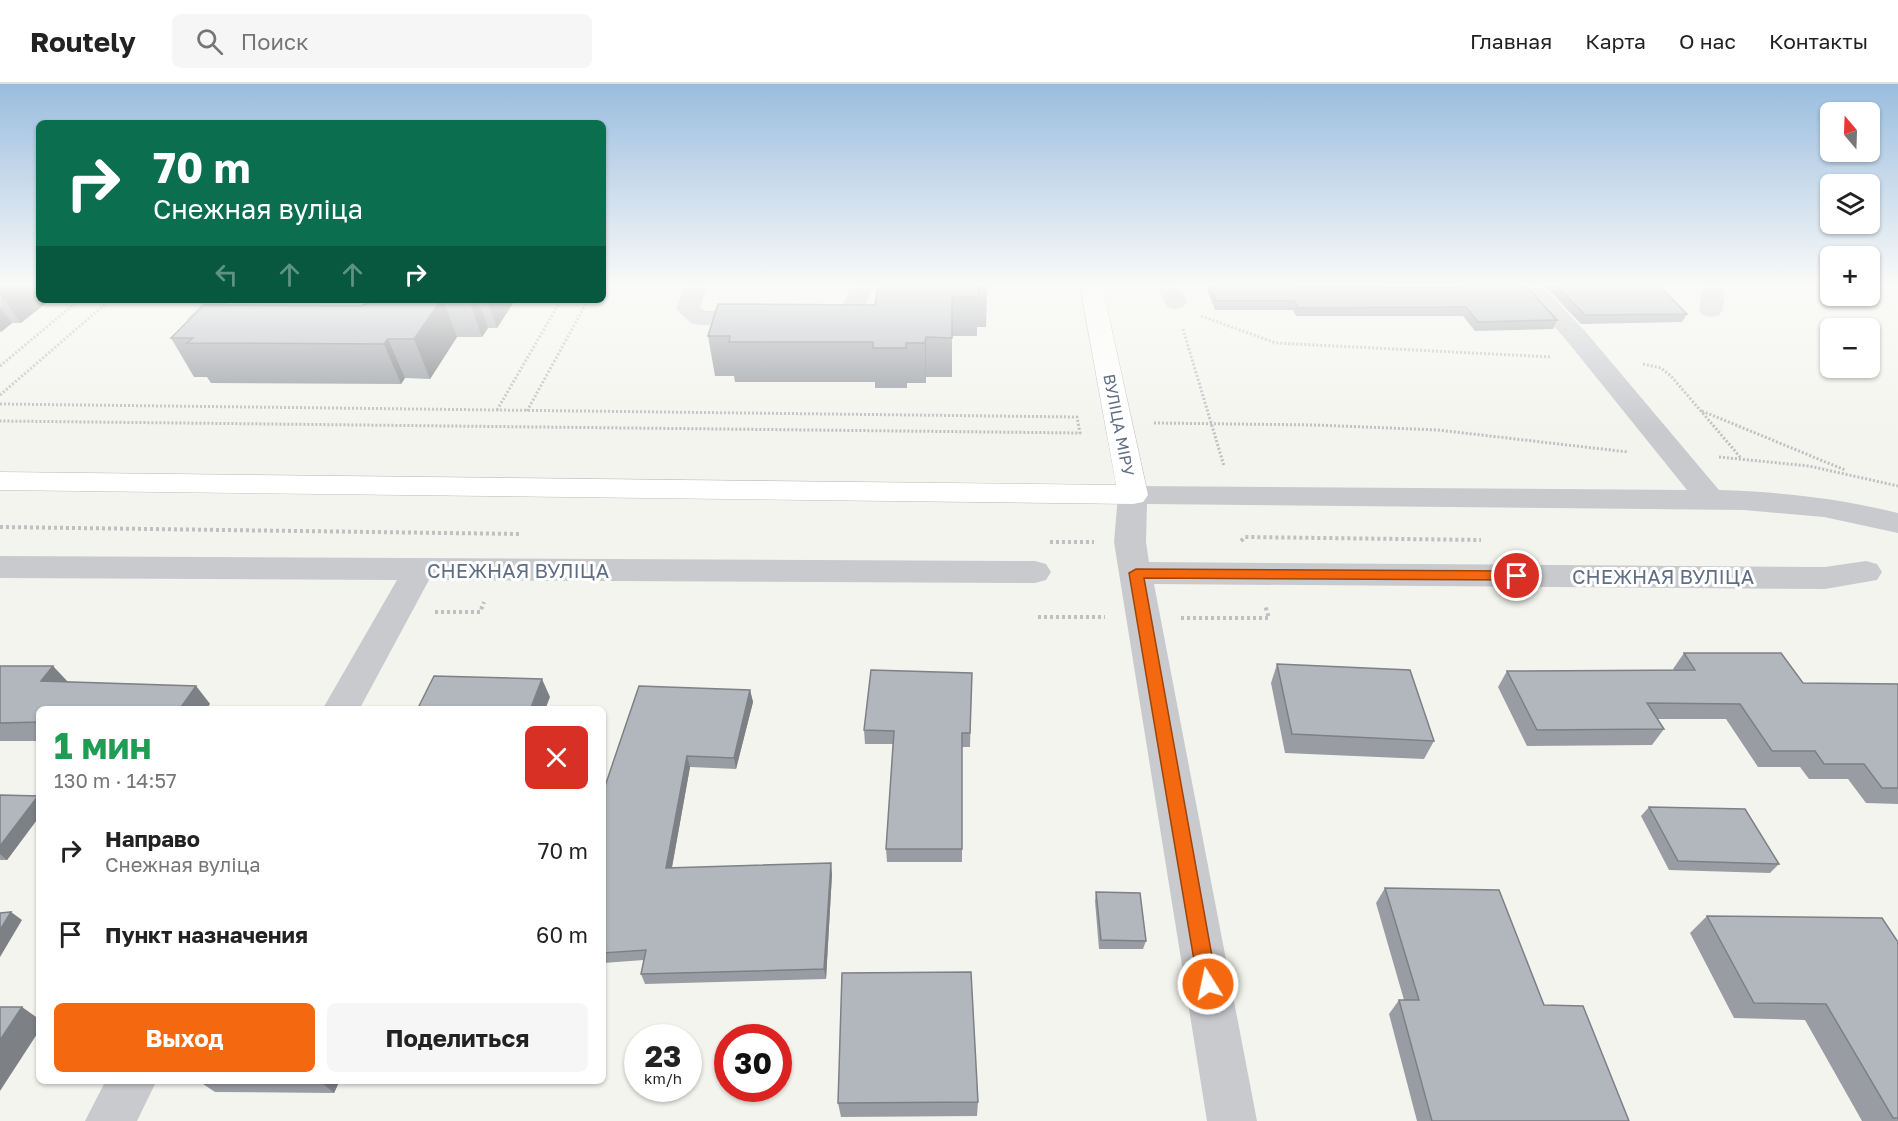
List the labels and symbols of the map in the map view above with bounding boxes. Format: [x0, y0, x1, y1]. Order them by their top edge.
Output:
north arrow [1820, 102, 1880, 162]
street label: ВУЛІЦА МІРУ [1099, 372, 1139, 478]
pin [1491, 550, 1542, 601]
street label: СНЕЖНАЯ ВУЛІЦА [427, 558, 609, 582]
street label: СНЕЖНАЯ ВУЛІЦА [1572, 564, 1754, 588]
position arrow [1176, 952, 1240, 1016]
speed limit sign: 30 [714, 1024, 792, 1102]

